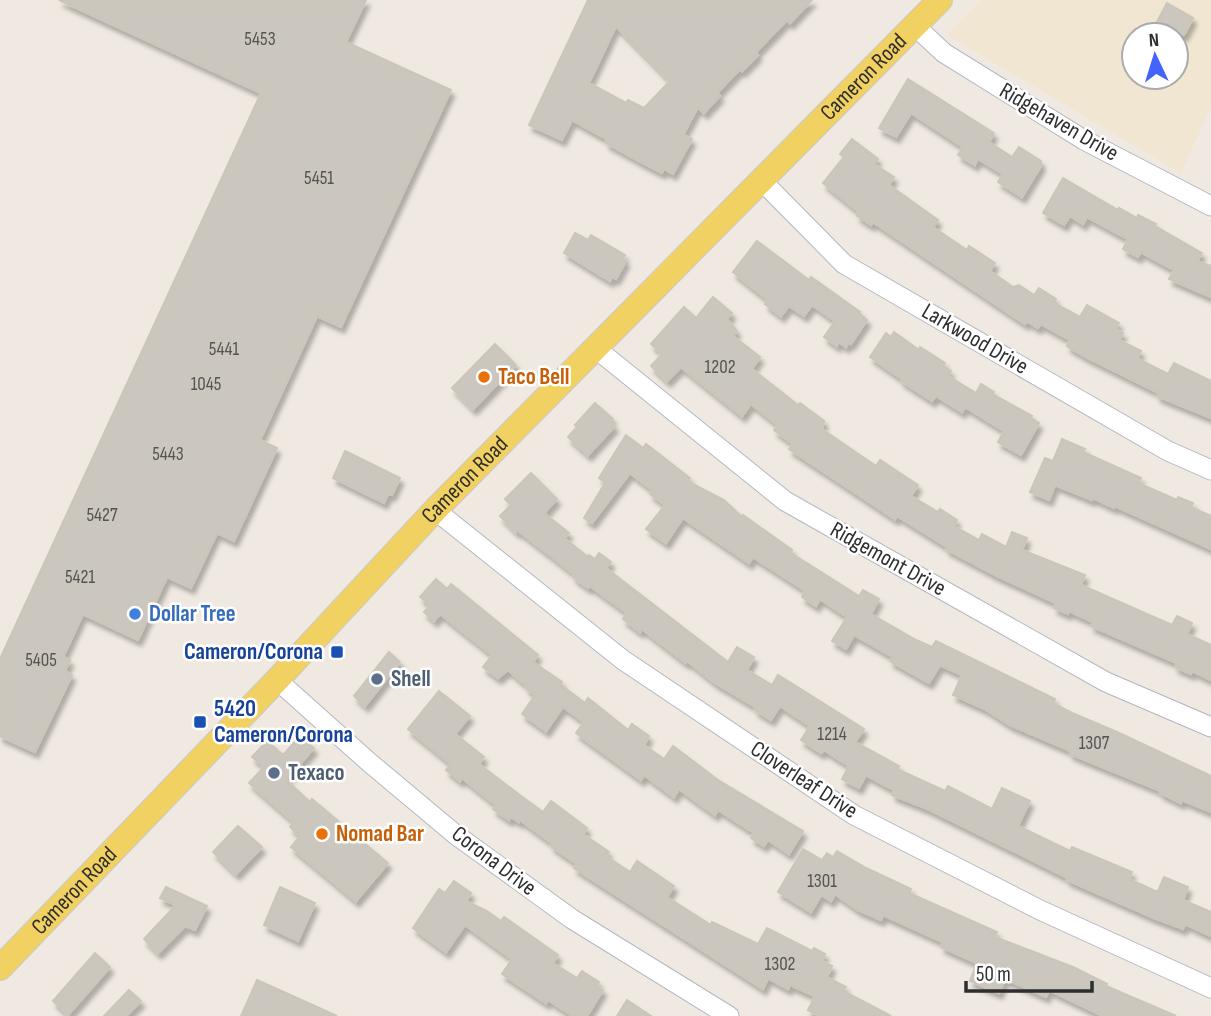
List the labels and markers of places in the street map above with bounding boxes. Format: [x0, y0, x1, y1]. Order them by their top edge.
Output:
place label: Taco Bell [498, 363, 569, 391]
marker: Taco Bell [476, 369, 492, 385]
place label: Dollar Tree [149, 600, 236, 628]
marker: Dollar Tree [127, 606, 143, 622]
place label: Cameron/Corona [184, 638, 323, 666]
marker: Cameron/Corona [329, 644, 345, 660]
place label: Shell [391, 665, 431, 693]
marker: Shell [369, 671, 385, 687]
place label: 5420 Cameron/Corona [214, 695, 353, 749]
marker: 5420 Cameron/Corona [192, 714, 208, 730]
place label: Texaco [288, 759, 345, 787]
marker: Texaco [266, 765, 282, 781]
place label: Nomad Bar [336, 820, 424, 848]
marker: Nomad Bar [314, 826, 330, 842]

